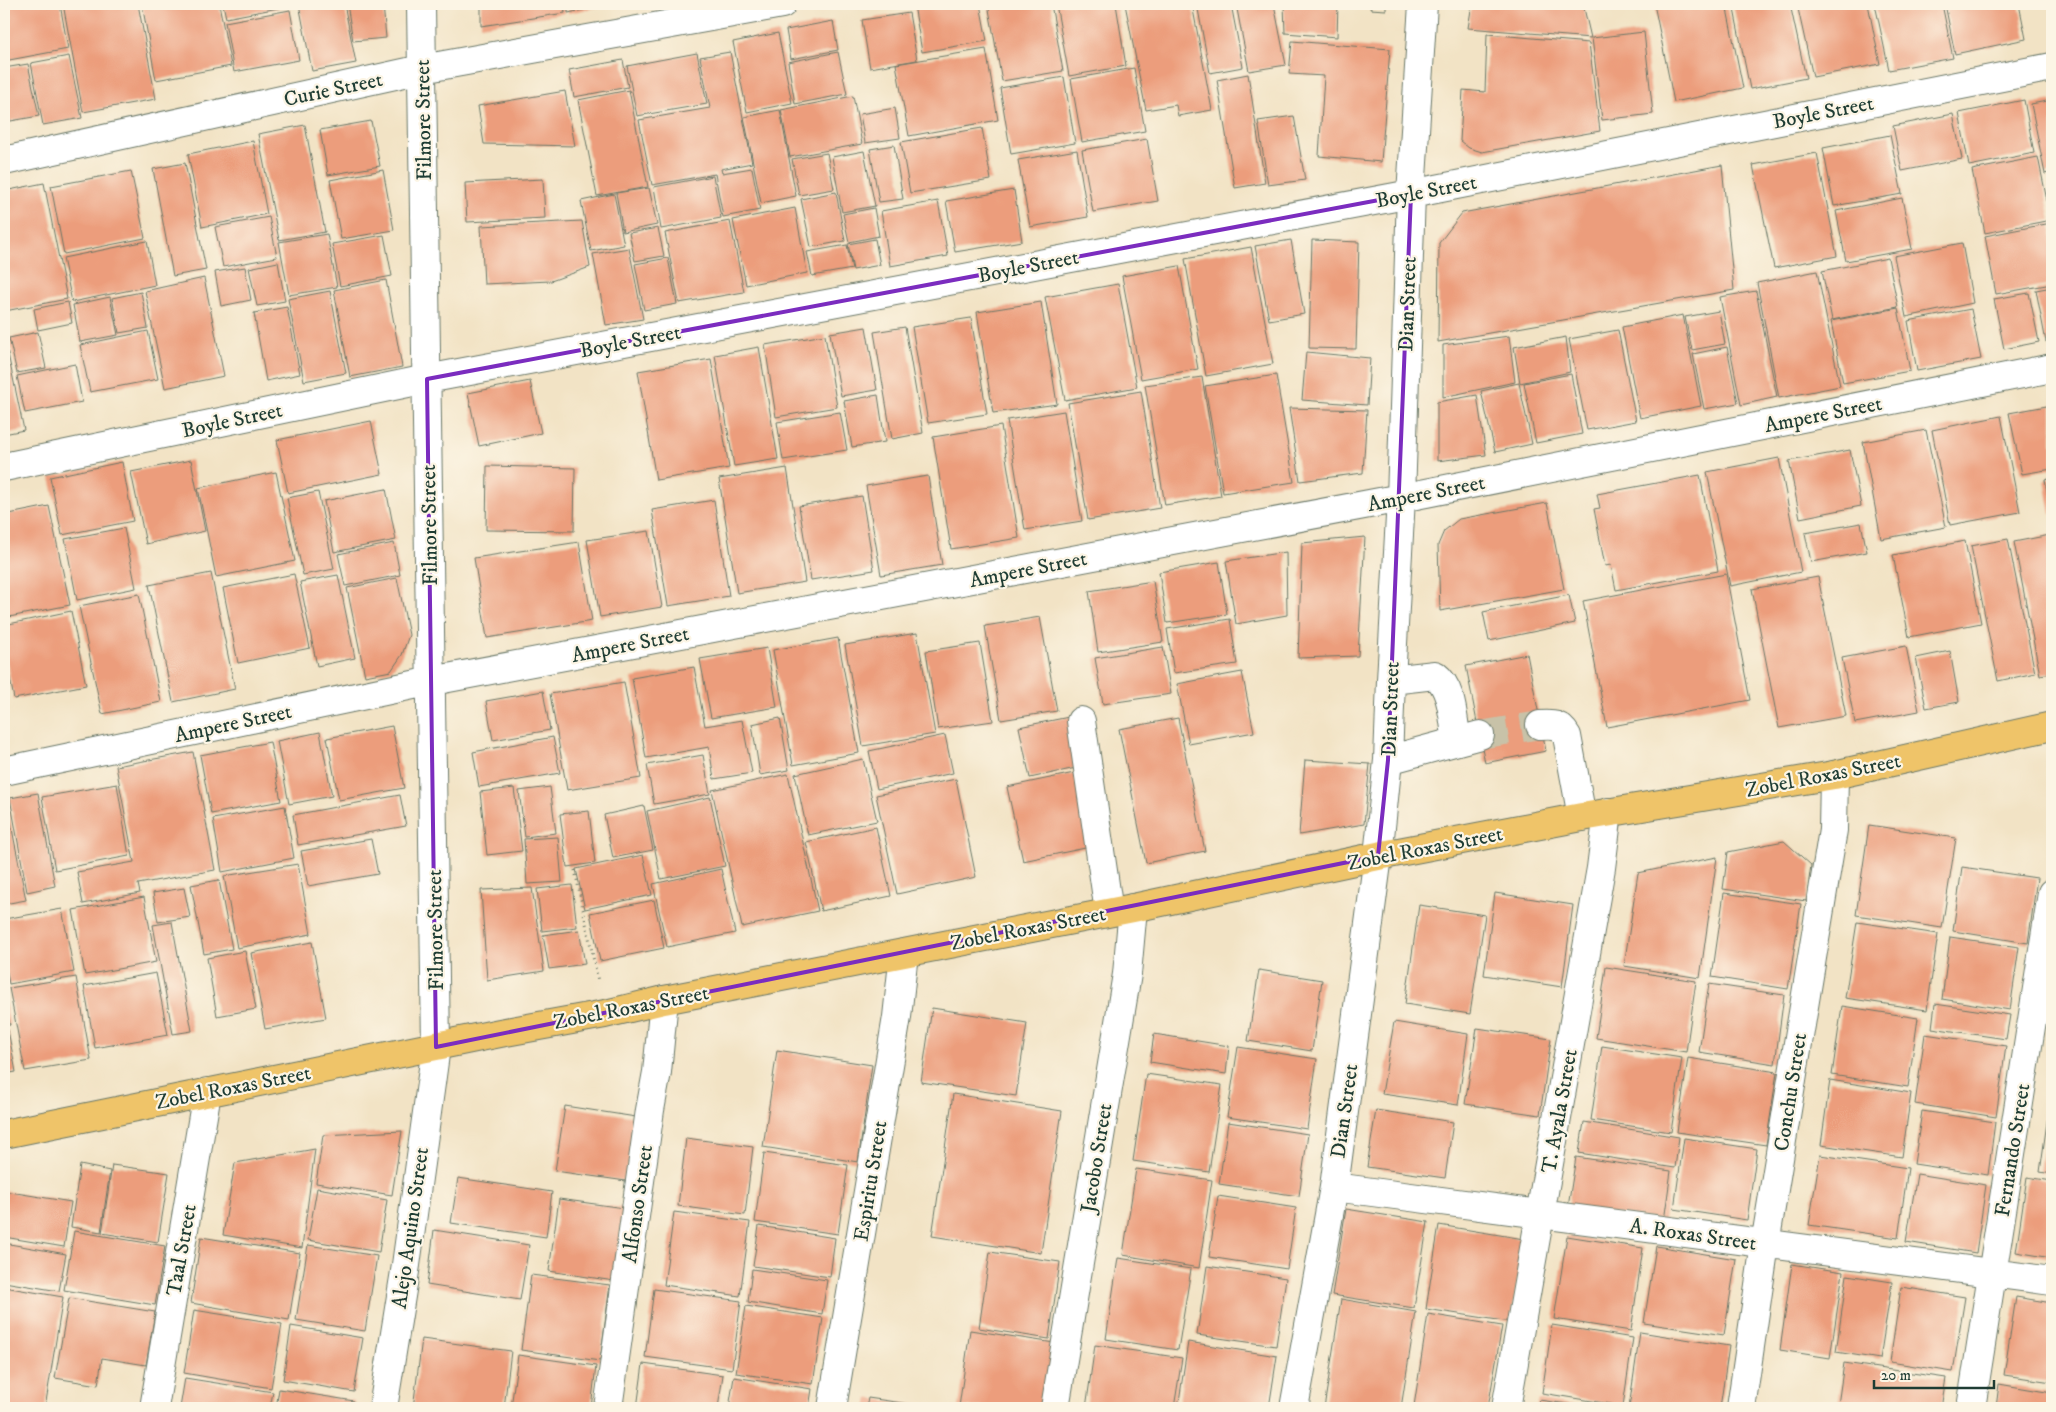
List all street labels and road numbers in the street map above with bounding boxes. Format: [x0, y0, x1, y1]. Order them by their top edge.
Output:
street label: Filmore Street [410, 59, 438, 181]
street label: Curie Street [281, 67, 385, 113]
street label: Boyle Street [1771, 90, 1876, 135]
street label: Boyle Street [1374, 169, 1479, 214]
street label: Boyle Street [976, 244, 1081, 289]
street label: Dian Street [1393, 256, 1423, 352]
street label: Boyle Street [578, 319, 683, 364]
street label: Ampere Street [1762, 391, 1884, 439]
street label: Boyle Street [180, 398, 285, 444]
street label: Filmore Street [416, 464, 444, 586]
street label: Ampere Street [1365, 470, 1487, 518]
street label: Ampere Street [967, 546, 1089, 594]
street label: Ampere Street [569, 621, 691, 669]
street label: Dian Street [1376, 661, 1406, 757]
street label: Ampere Street [172, 699, 294, 749]
street label: Zobel Roxas Street [1743, 748, 1903, 804]
street label: Zobel Roxas Street [1345, 821, 1505, 877]
street label: Filmore Street [422, 869, 450, 991]
street label: Zobel Roxas Street [948, 901, 1108, 957]
street label: Zobel Roxas Street [551, 980, 711, 1036]
street label: Conchu Street [1769, 1031, 1813, 1153]
street label: T. Ayala Street [1536, 1047, 1584, 1175]
street label: Zobel Roxas Street [153, 1060, 313, 1116]
street label: Dian Street [1325, 1062, 1365, 1160]
street label: Fernando Street [1990, 1081, 2036, 1219]
street label: Jacobo Street [1075, 1101, 1119, 1217]
street label: Espiritu Street [849, 1119, 893, 1243]
street label: Alfonso Street [617, 1143, 659, 1265]
street label: Alejo Aquino Street [387, 1146, 435, 1310]
street label: Taal Street [161, 1202, 203, 1298]
street label: A. Roxas Street [1628, 1213, 1758, 1257]

